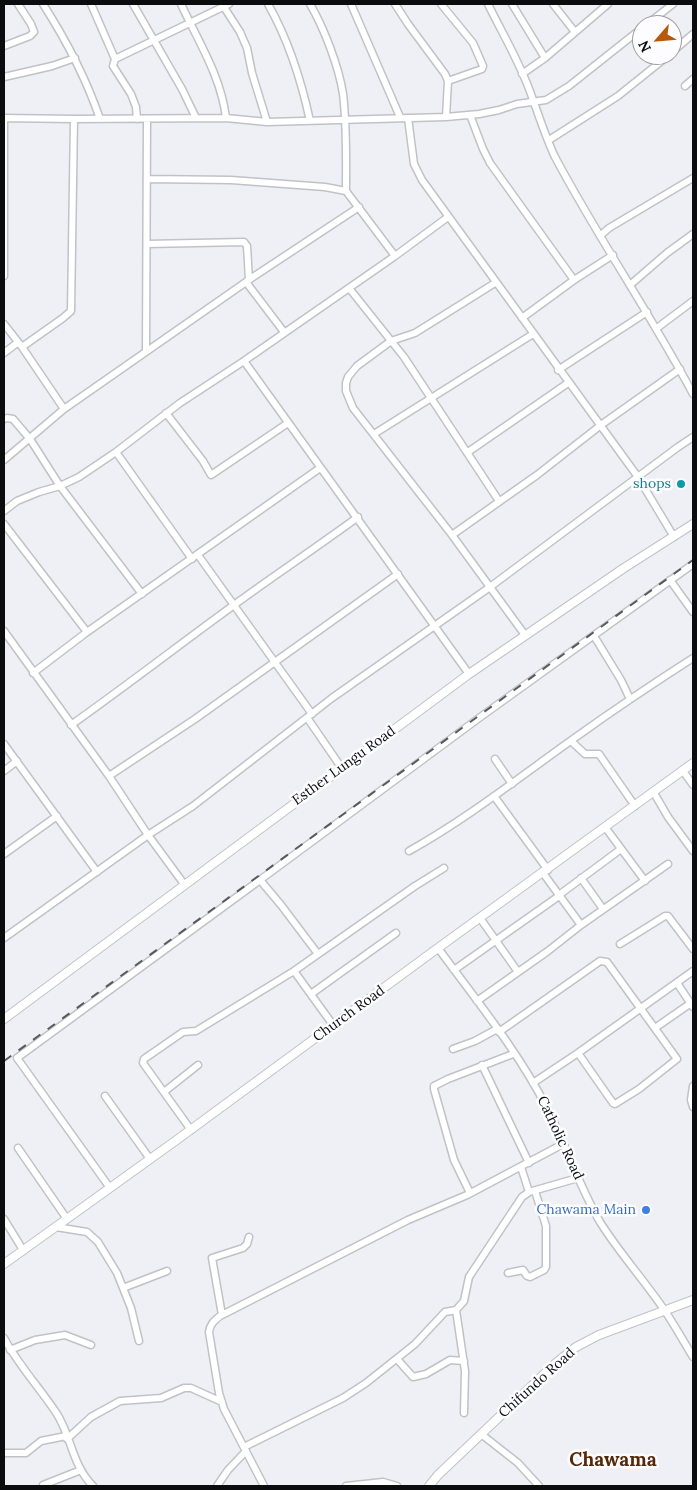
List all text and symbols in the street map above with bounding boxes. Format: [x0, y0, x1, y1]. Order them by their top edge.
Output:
north arrow [632, 15, 682, 65]
text: N [634, 37, 655, 55]
place label: shops [633, 476, 671, 492]
marker: shops [675, 478, 687, 490]
street label: Esther Lungu Road [289, 723, 399, 809]
street label: Church Road [310, 982, 388, 1046]
street label: Catholic Road [533, 1094, 587, 1182]
place label: Chawama Main [537, 1202, 636, 1218]
marker: Chawama Main [640, 1204, 652, 1216]
street label: Chifundo Road [496, 1344, 578, 1422]
district label: Chawama [569, 1450, 657, 1472]

